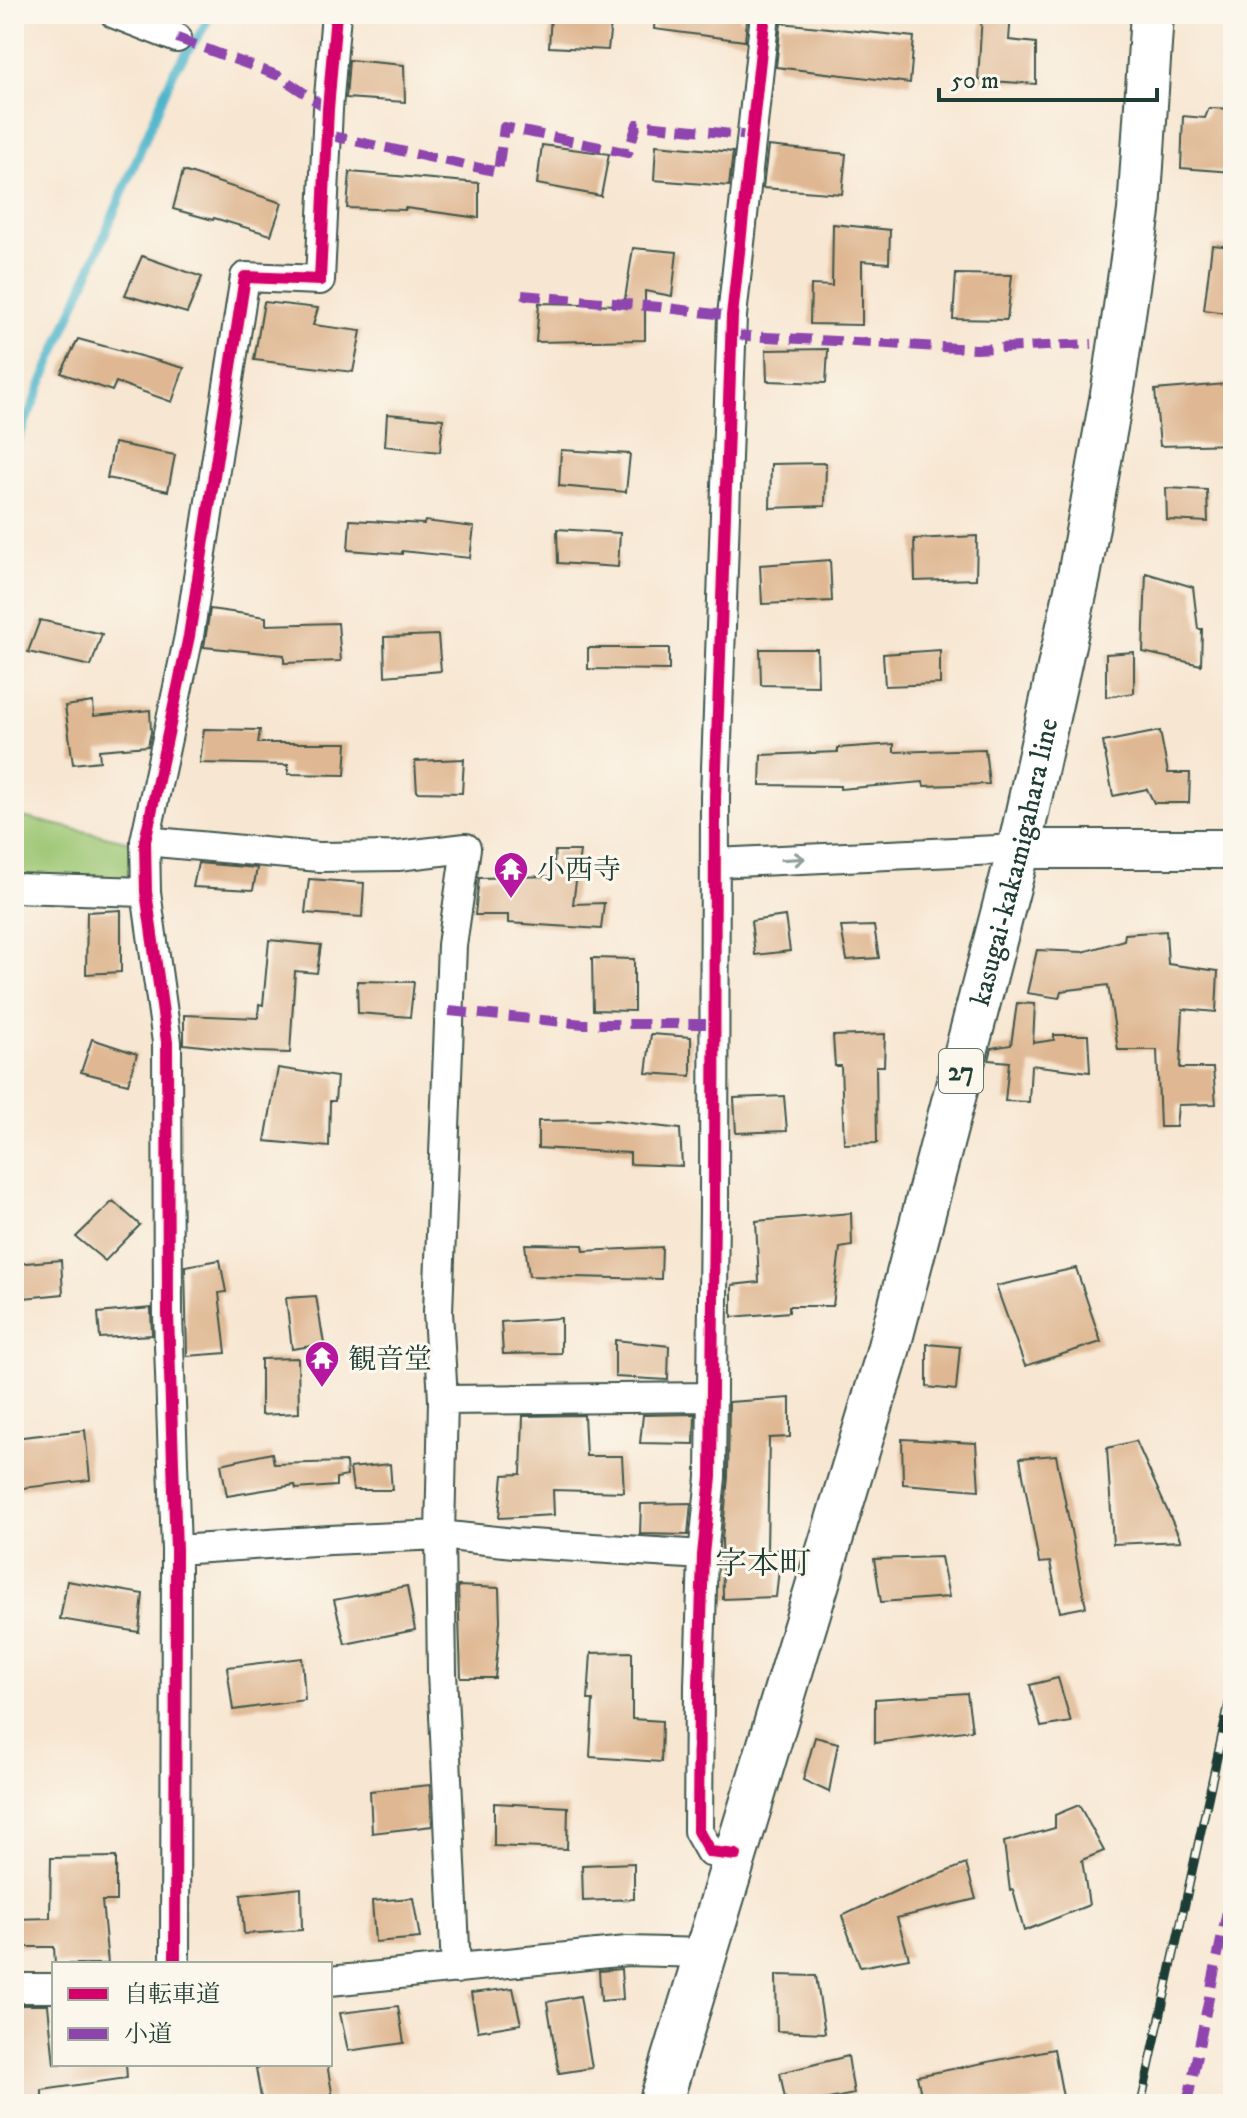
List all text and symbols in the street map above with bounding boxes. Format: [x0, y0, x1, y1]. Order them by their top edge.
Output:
scale bar [939, 52, 1157, 102]
text: 50 m [951, 66, 999, 96]
street label: kasugai-kakamigahara line [963, 715, 1066, 1010]
temple icon: 小西寺 [492, 850, 530, 900]
one-way arrow [779, 852, 806, 867]
place label: 小西寺 [537, 853, 621, 888]
road number: 27 [939, 1049, 983, 1093]
temple icon: 観音堂 [303, 1339, 341, 1389]
place label: 観音堂 [348, 1342, 432, 1377]
district label: 字本町 [715, 1545, 811, 1585]
legend [52, 1962, 332, 2066]
text: 自転車道 [124, 1980, 220, 2010]
text: 小道 [124, 2020, 172, 2050]

